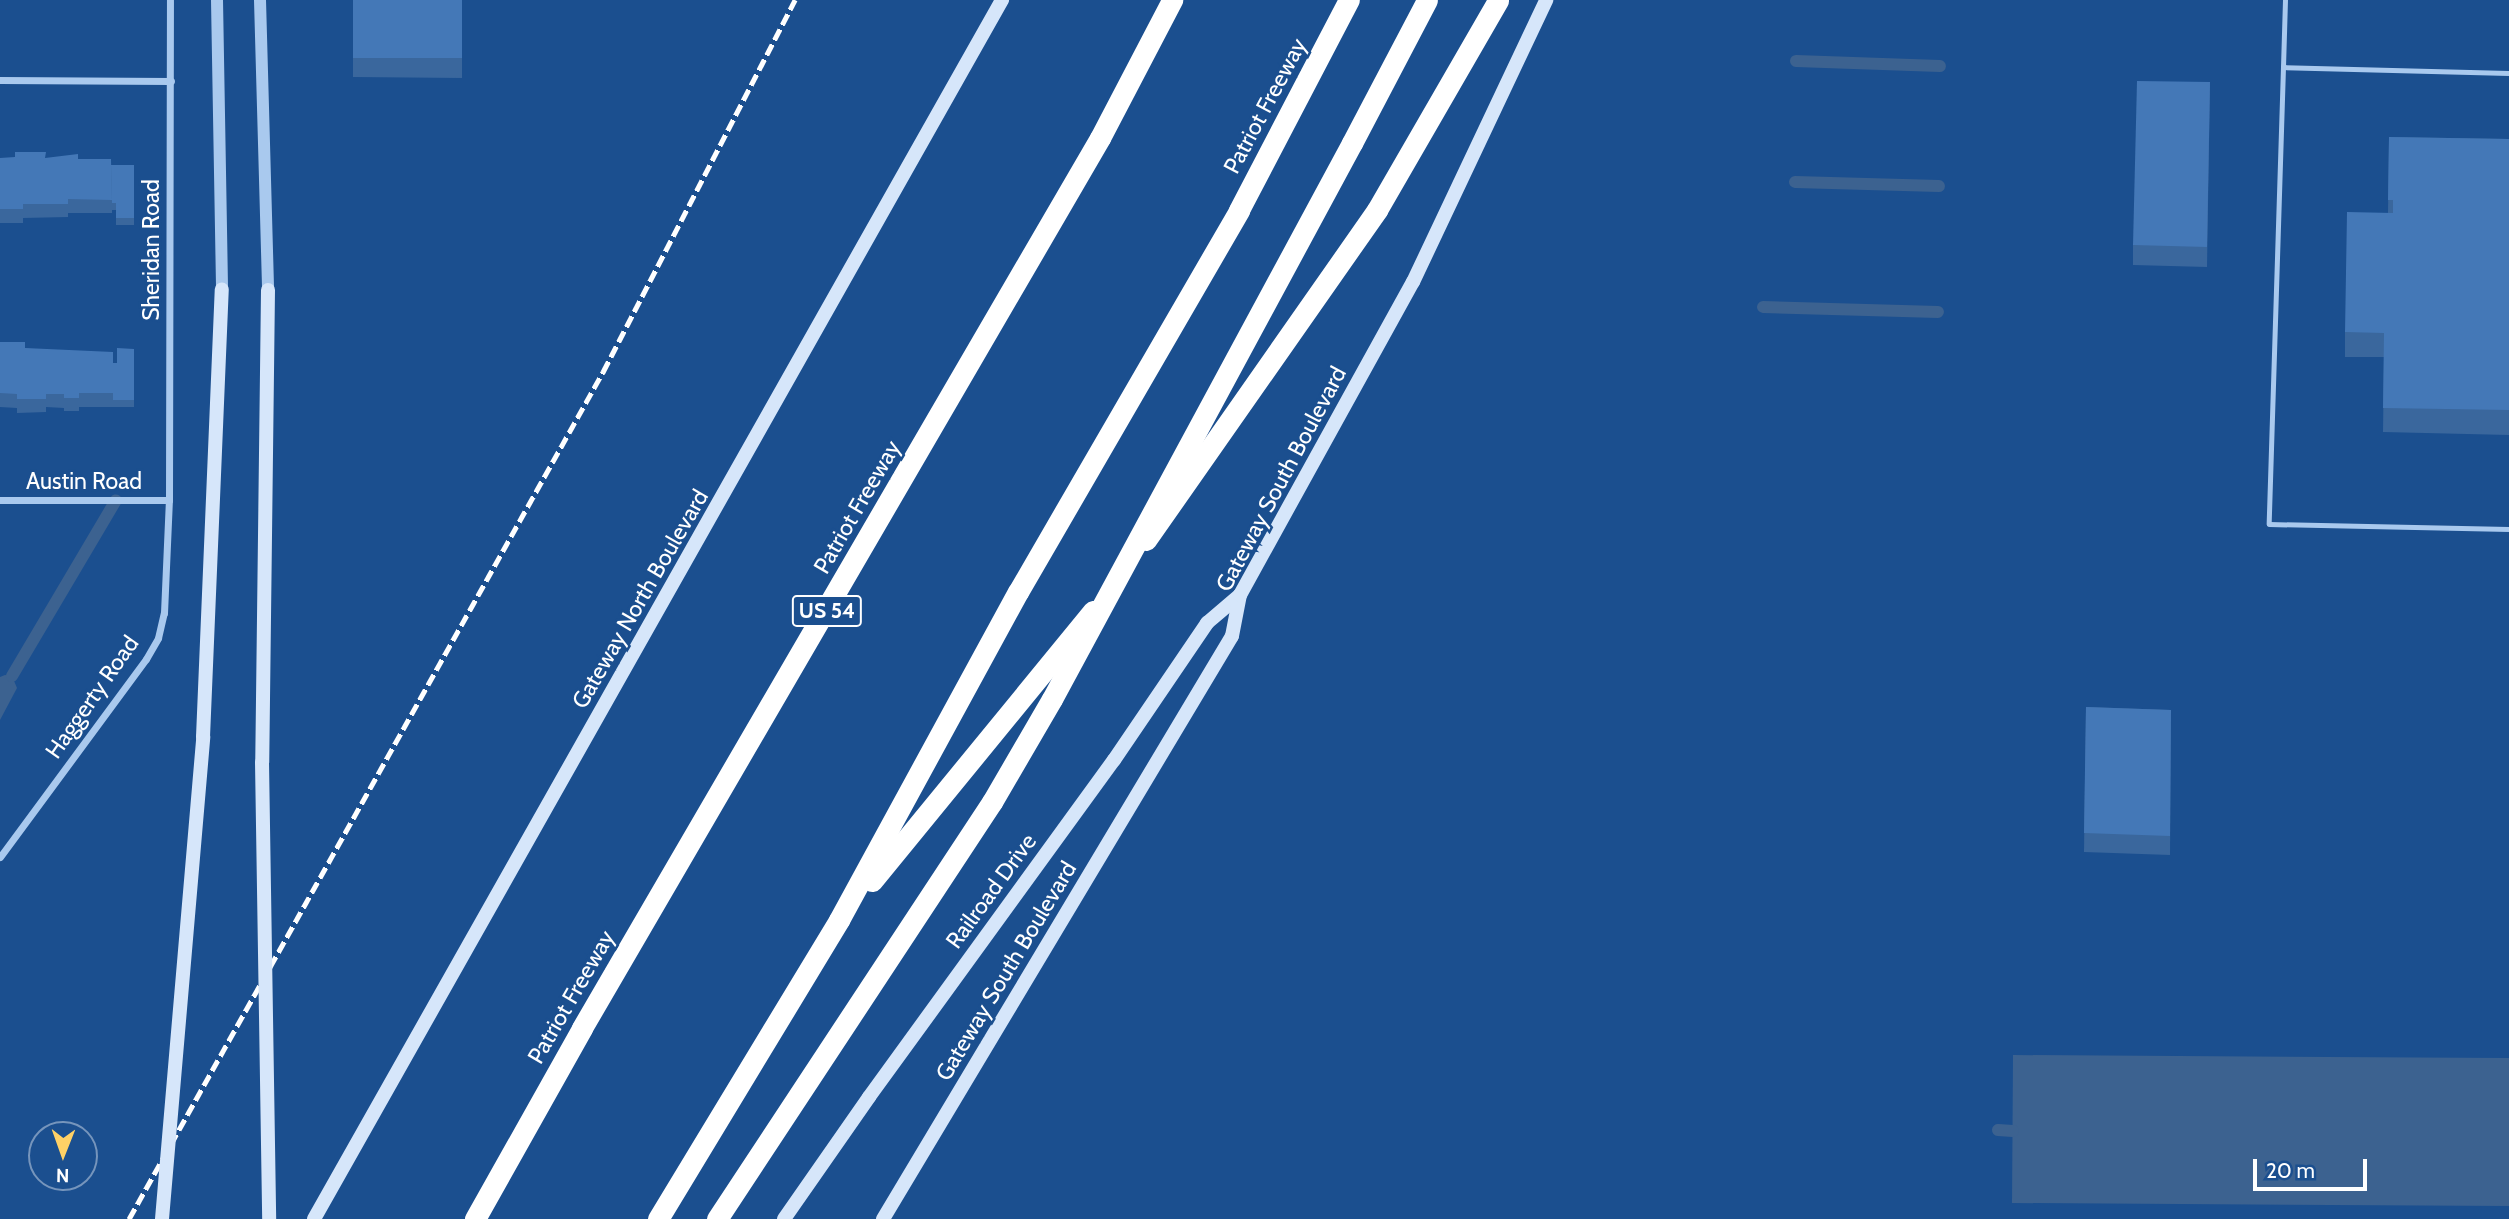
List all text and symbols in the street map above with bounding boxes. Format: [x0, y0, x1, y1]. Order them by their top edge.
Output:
street label: Patriot Freeway [1218, 34, 1312, 178]
street label: Sheridan Road [137, 179, 165, 321]
street label: Gateway South Boulevard [1210, 362, 1352, 596]
street label: Patriot Freeway [808, 435, 906, 579]
street label: Austin Road [26, 467, 142, 495]
street label: Gateway North Boulevard [566, 485, 714, 713]
road number: US 54 [790, 594, 864, 628]
street label: Haggerty Road [40, 630, 144, 764]
street label: Railroad Drive [940, 828, 1042, 954]
street label: Gateway South Boulevard [930, 857, 1082, 1085]
street label: Patriot Freeway [522, 925, 620, 1069]
north arrow [28, 1121, 98, 1191]
scale bar [2257, 1146, 2371, 1190]
text: 20 m [2266, 1158, 2315, 1183]
text: N [56, 1164, 70, 1187]

